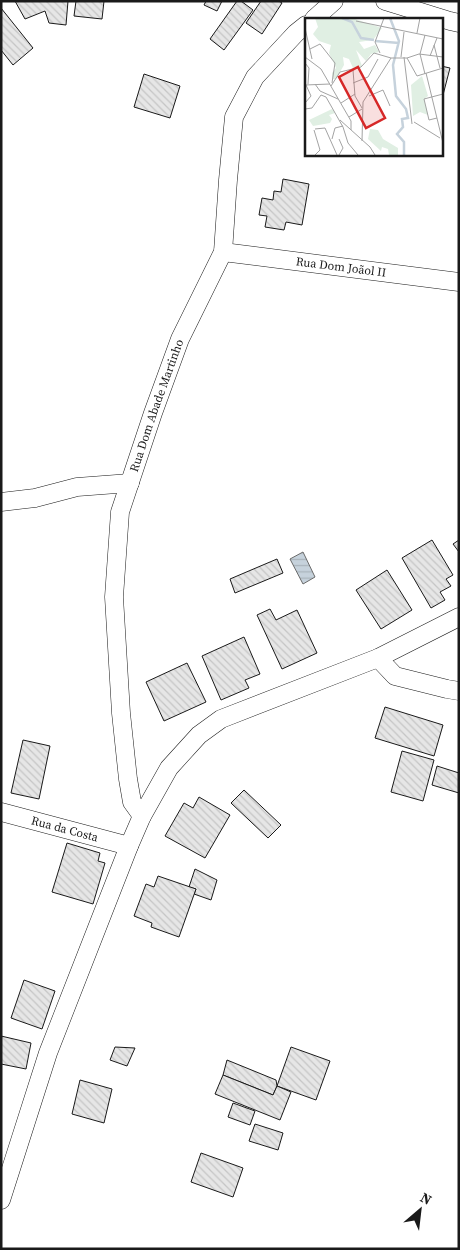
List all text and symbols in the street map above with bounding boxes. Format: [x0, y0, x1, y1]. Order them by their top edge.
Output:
inset map [305, 18, 442, 155]
street label: Rua Dom Joãol II [295, 253, 387, 281]
street label: Rua Dom Abade Martinho [126, 336, 187, 474]
street label: Rua da Costa [30, 812, 101, 846]
north arrow [395, 1185, 445, 1235]
text: N [417, 1187, 435, 1210]

